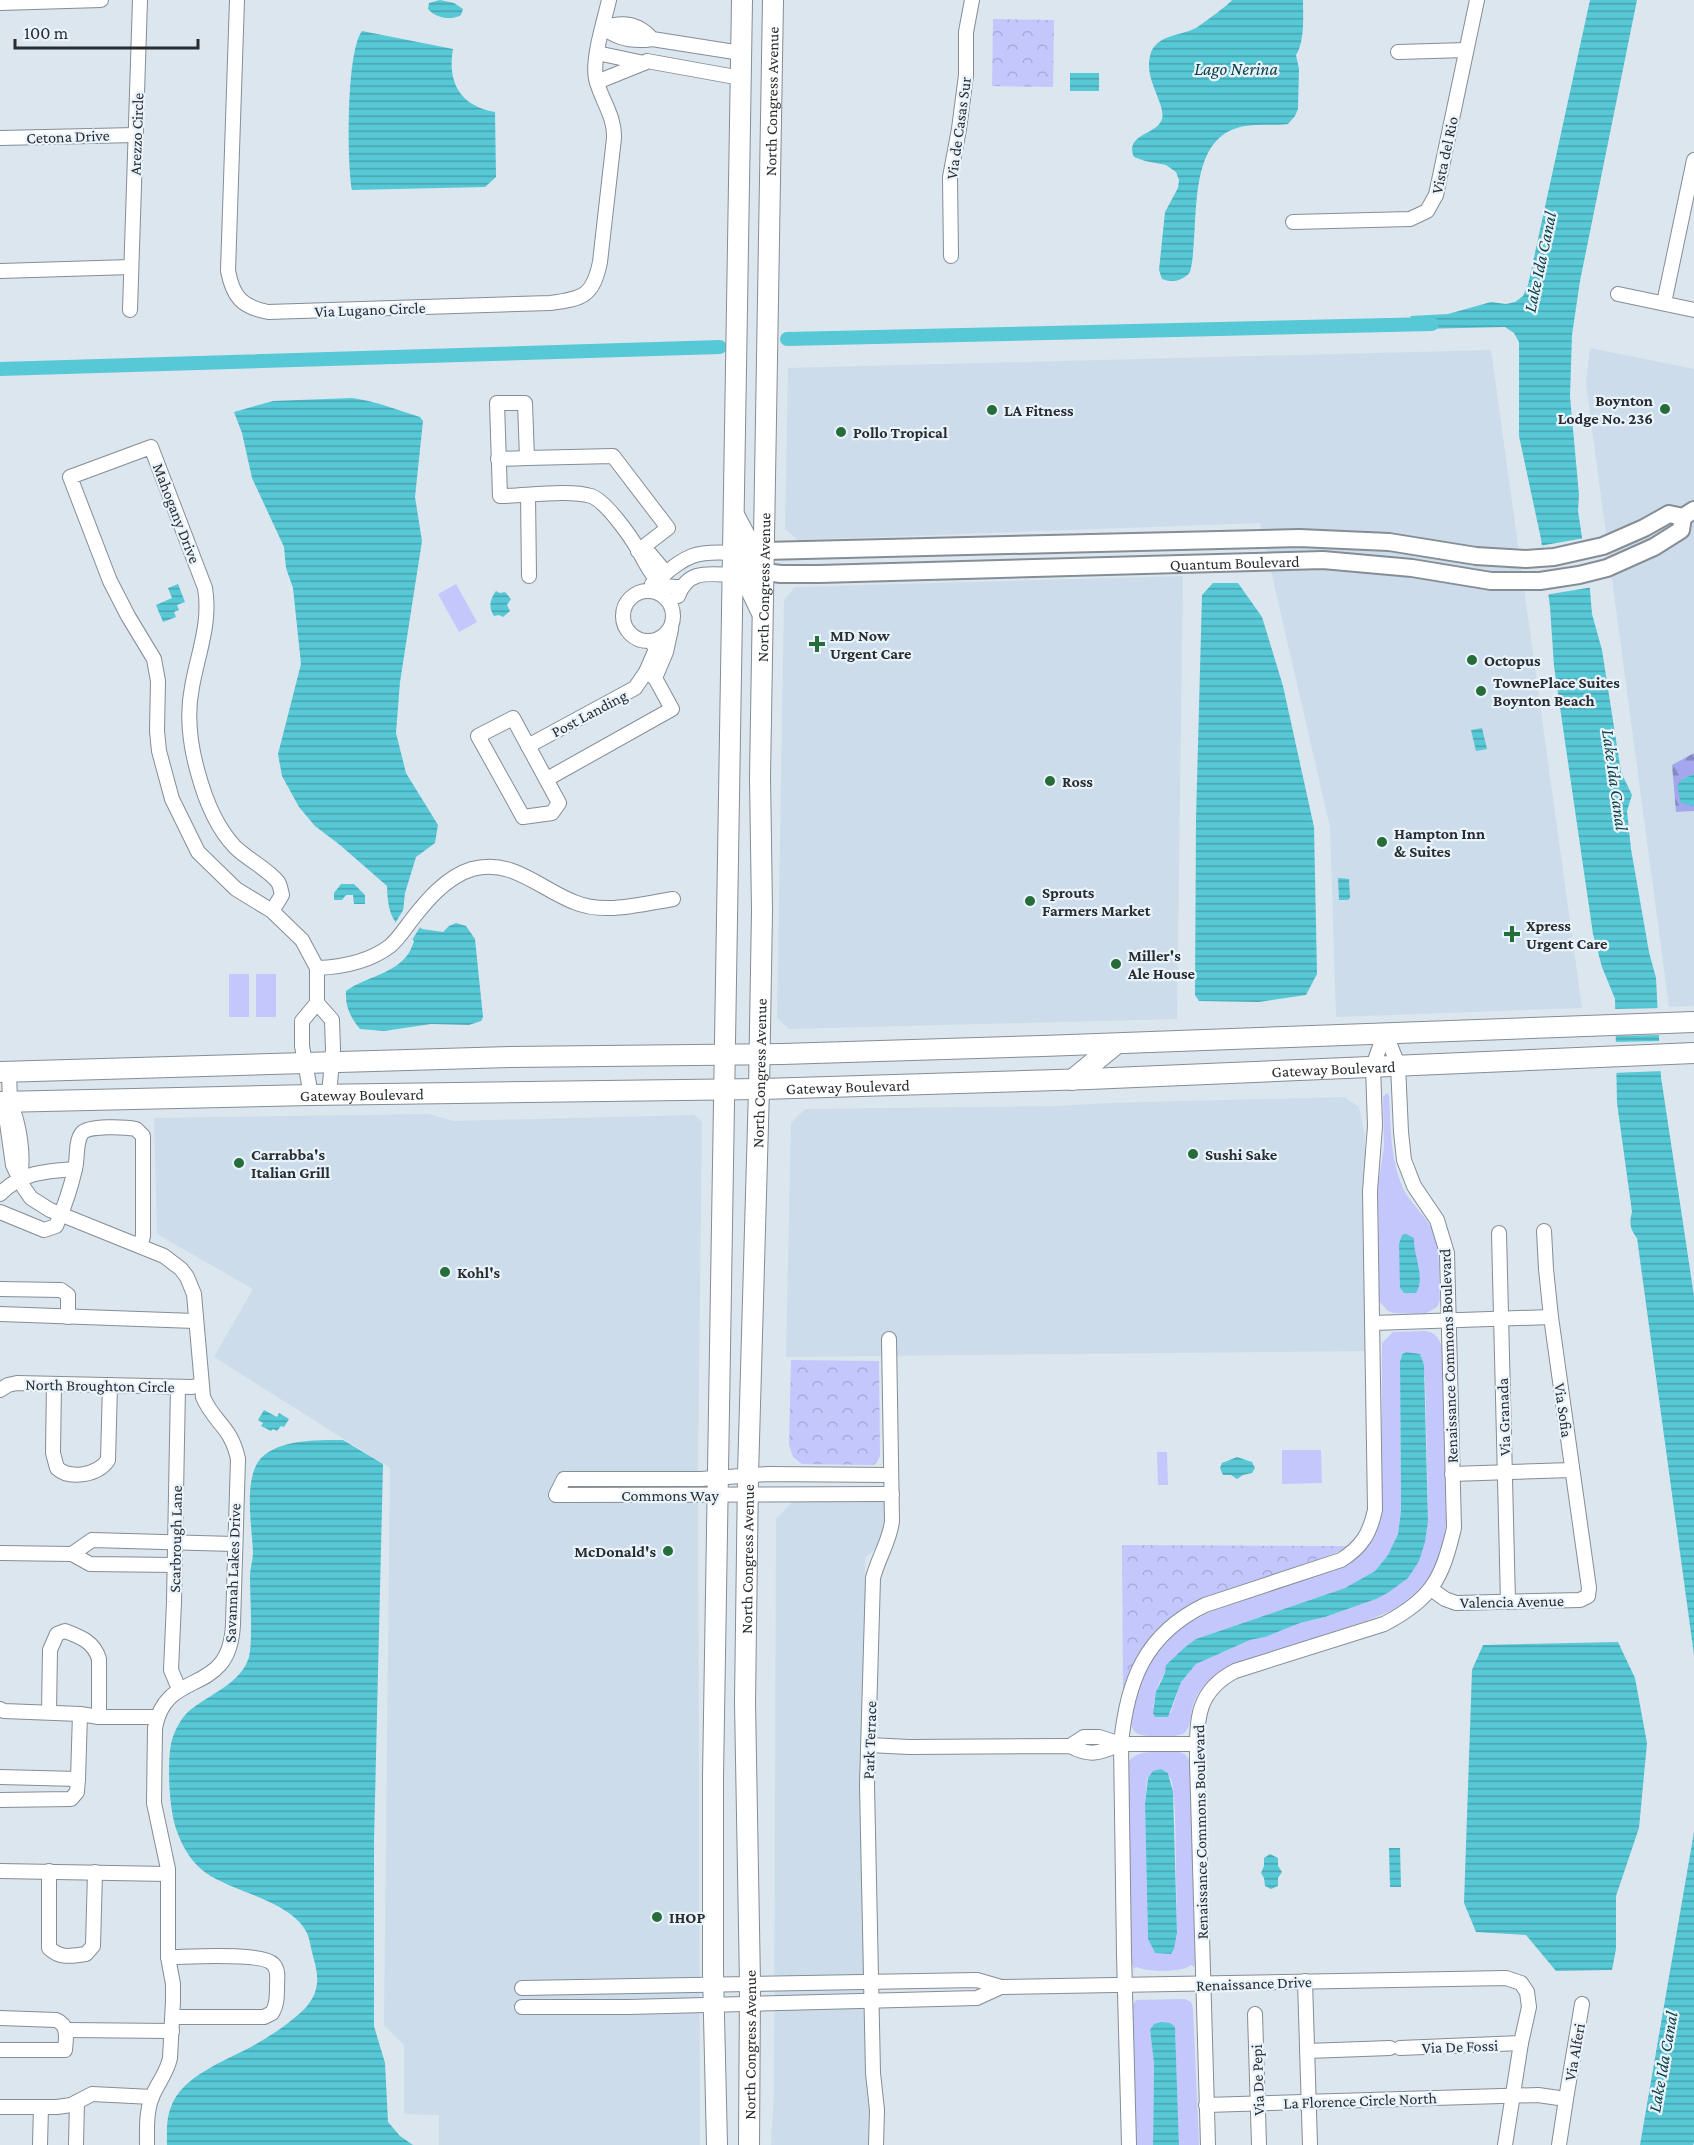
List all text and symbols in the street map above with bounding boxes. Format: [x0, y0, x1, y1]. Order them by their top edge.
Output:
scale bar [15, 12, 198, 50]
text: 100 m [24, 23, 69, 43]
street label: North Congress Avenue [762, 26, 782, 176]
water label: Lago Nerina [1194, 59, 1278, 79]
street label: Via de Casas Sur [943, 75, 974, 180]
street label: Arezzo Circle [127, 92, 146, 176]
street label: Vista del Rio [1428, 115, 1461, 195]
street label: Cetona Drive [26, 127, 110, 146]
water label: Lake Ida Canal [1520, 209, 1561, 314]
street label: Via Lugano Circle [314, 299, 426, 321]
place label: Boynton Lodge No. 236 [1558, 392, 1653, 427]
place label: LA Fitness [1004, 402, 1074, 419]
marker: Boynton Lodge No. 236 [1658, 402, 1672, 416]
marker: LA Fitness [985, 403, 999, 417]
place label: Pollo Tropical [853, 424, 948, 441]
marker: Pollo Tropical [834, 425, 848, 439]
street label: Mahogany Drive [149, 461, 203, 566]
street label: North Congress Avenue [754, 512, 773, 662]
street label: Quantum Boulevard [1170, 553, 1300, 573]
place label: MD Now Urgent Care [830, 627, 912, 662]
marker: MD Now Urgent Care [808, 635, 826, 653]
place label: Octopus [1484, 652, 1541, 669]
marker: Octopus [1465, 653, 1479, 667]
place label: TownePlace Suites Boynton Beach [1493, 674, 1620, 709]
marker: TownePlace Suites Boynton Beach [1474, 684, 1488, 698]
street label: Post Landing [549, 686, 631, 741]
water label: Lake Ida Canal [1598, 728, 1632, 833]
place label: Ross [1062, 773, 1093, 790]
marker: Ross [1043, 774, 1057, 788]
place label: Hampton Inn & Suites [1394, 825, 1485, 860]
marker: Hampton Inn & Suites [1375, 835, 1389, 849]
place label: Sprouts Farmers Market [1042, 884, 1151, 919]
marker: Sprouts Farmers Market [1023, 894, 1037, 908]
place label: Xpress Urgent Care [1526, 917, 1608, 952]
marker: Xpress Urgent Care [1503, 925, 1521, 943]
place label: Miller's Ale House [1127, 947, 1196, 982]
marker: Miller's Ale House [1109, 957, 1123, 971]
street label: North Congress Avenue [749, 998, 770, 1148]
street label: Gateway Boulevard [1271, 1058, 1396, 1080]
street label: Gateway Boulevard [786, 1076, 911, 1097]
street label: Gateway Boulevard [300, 1085, 425, 1105]
place label: Carrabba's Italian Grill [251, 1146, 330, 1181]
place label: Sushi Sake [1205, 1146, 1278, 1163]
marker: Sushi Sake [1186, 1147, 1200, 1161]
marker: Carrabba's Italian Grill [232, 1156, 246, 1170]
street label: Renaissance Commons Boulevard [1436, 1248, 1461, 1464]
place label: Kohl's [457, 1264, 501, 1281]
marker: Kohl's [438, 1265, 452, 1279]
street label: North Broughton Circle [25, 1376, 175, 1396]
street label: Via Granada [1494, 1377, 1513, 1456]
street label: Via Sofia [1551, 1382, 1576, 1439]
street label: North Congress Avenue [738, 1484, 757, 1634]
street label: Scarbrough Lane [166, 1485, 186, 1593]
street label: Commons Way [621, 1487, 719, 1505]
street label: Savannah Lakes Drive [222, 1503, 243, 1643]
place label: McDonald's [574, 1543, 656, 1560]
marker: McDonald's [661, 1544, 675, 1558]
street label: Valencia Avenue [1460, 1592, 1564, 1611]
street label: Park Terrace [860, 1700, 879, 1780]
street label: Renaissance Commons Boulevard [1190, 1724, 1211, 1939]
place label: IHOP [669, 1909, 705, 1926]
marker: IHOP [650, 1910, 664, 1924]
street label: North Congress Avenue [741, 1970, 760, 2120]
street label: Renaissance Drive [1196, 1973, 1312, 1994]
water label: Lake Ida Canal [1644, 2009, 1682, 2114]
street label: Via Alferi [1561, 2022, 1588, 2082]
street label: Via De Fossi [1422, 2037, 1498, 2056]
street label: Via De Pepi [1248, 2044, 1268, 2116]
street label: La Florence Circle North [1283, 2089, 1438, 2112]

